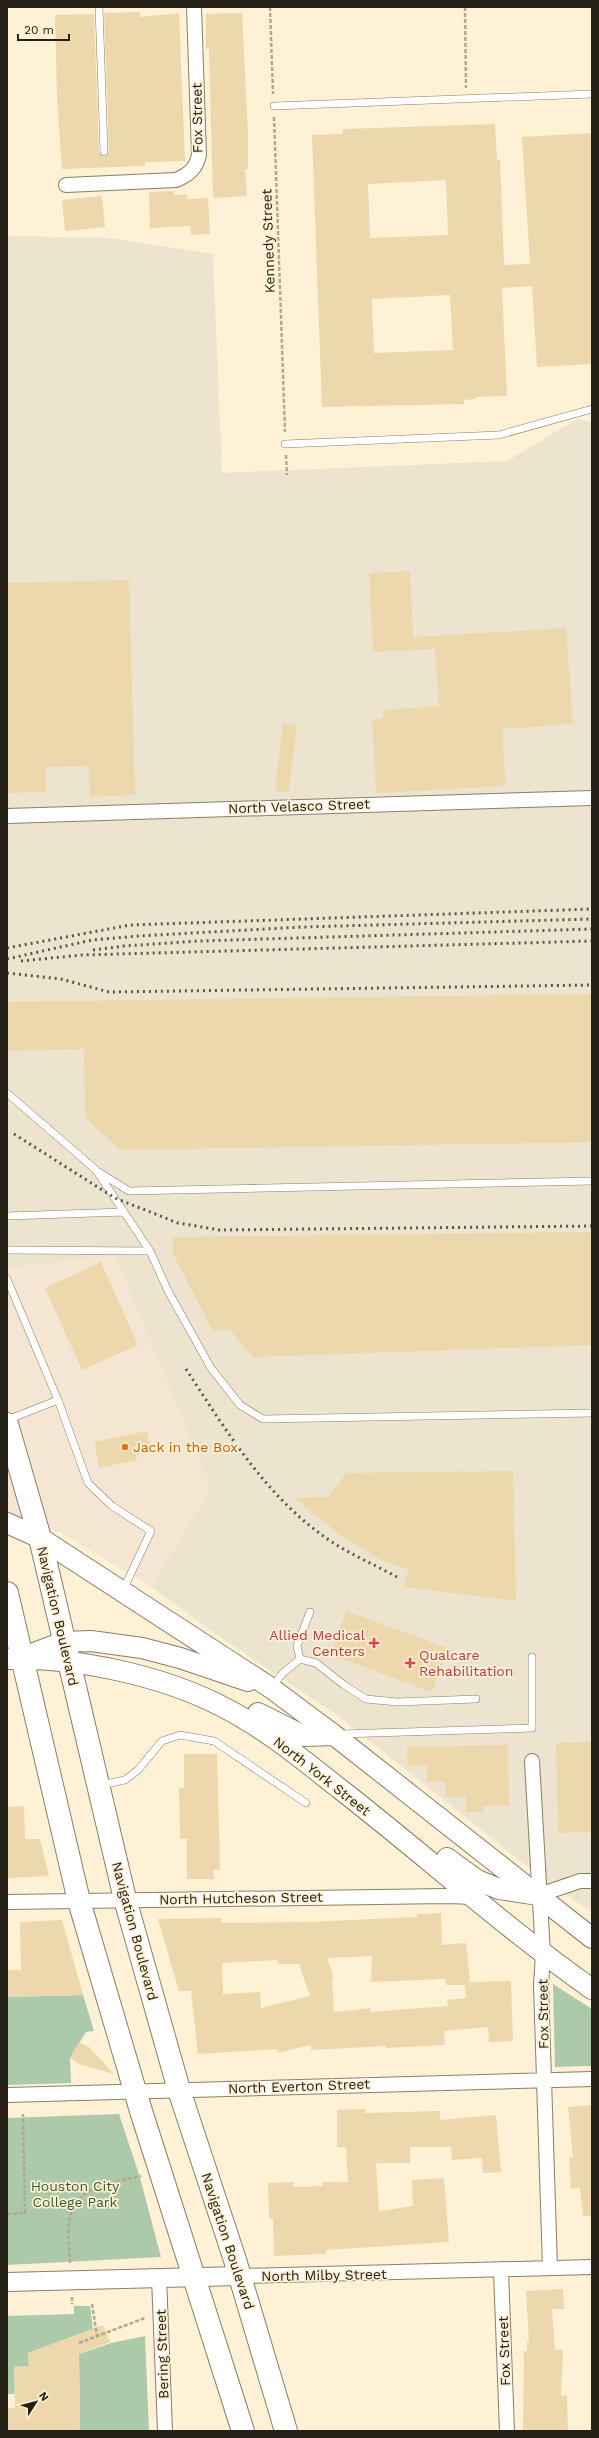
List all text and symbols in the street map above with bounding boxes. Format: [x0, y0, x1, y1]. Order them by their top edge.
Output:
scale bar [18, 16, 69, 42]
text: 20 m [24, 23, 54, 37]
street label: Fox Street [188, 83, 206, 153]
street label: Kennedy Street [258, 188, 278, 294]
street label: North Velasco Street [228, 796, 370, 816]
place label: Jack in the Box [133, 1439, 238, 1455]
marker: Jack in the Box [120, 1442, 130, 1452]
street label: Navigation Boulevard [34, 1545, 82, 1687]
place label: Allied Medical Centers [269, 1627, 366, 1659]
marker: Allied Medical Centers [368, 1637, 380, 1649]
place label: Qualcare Rehabilitation [419, 1647, 513, 1679]
marker: Qualcare Rehabilitation [404, 1657, 416, 1669]
street label: North York Street [270, 1733, 374, 1819]
street label: Navigation Boulevard [109, 1860, 161, 2002]
street label: North Hutcheson Street [159, 1889, 323, 1907]
street label: Fox Street [534, 1979, 552, 2049]
street label: North Everton Street [228, 2076, 370, 2096]
street label: Navigation Boulevard [198, 2171, 258, 2311]
park label: Houston City College Park [31, 2178, 120, 2210]
street label: North Milby Street [261, 2266, 387, 2284]
street label: Bering Street [152, 2309, 172, 2399]
street label: Fox Street [495, 2316, 513, 2386]
north arrow [16, 2382, 56, 2422]
text: N [36, 2389, 51, 2404]

